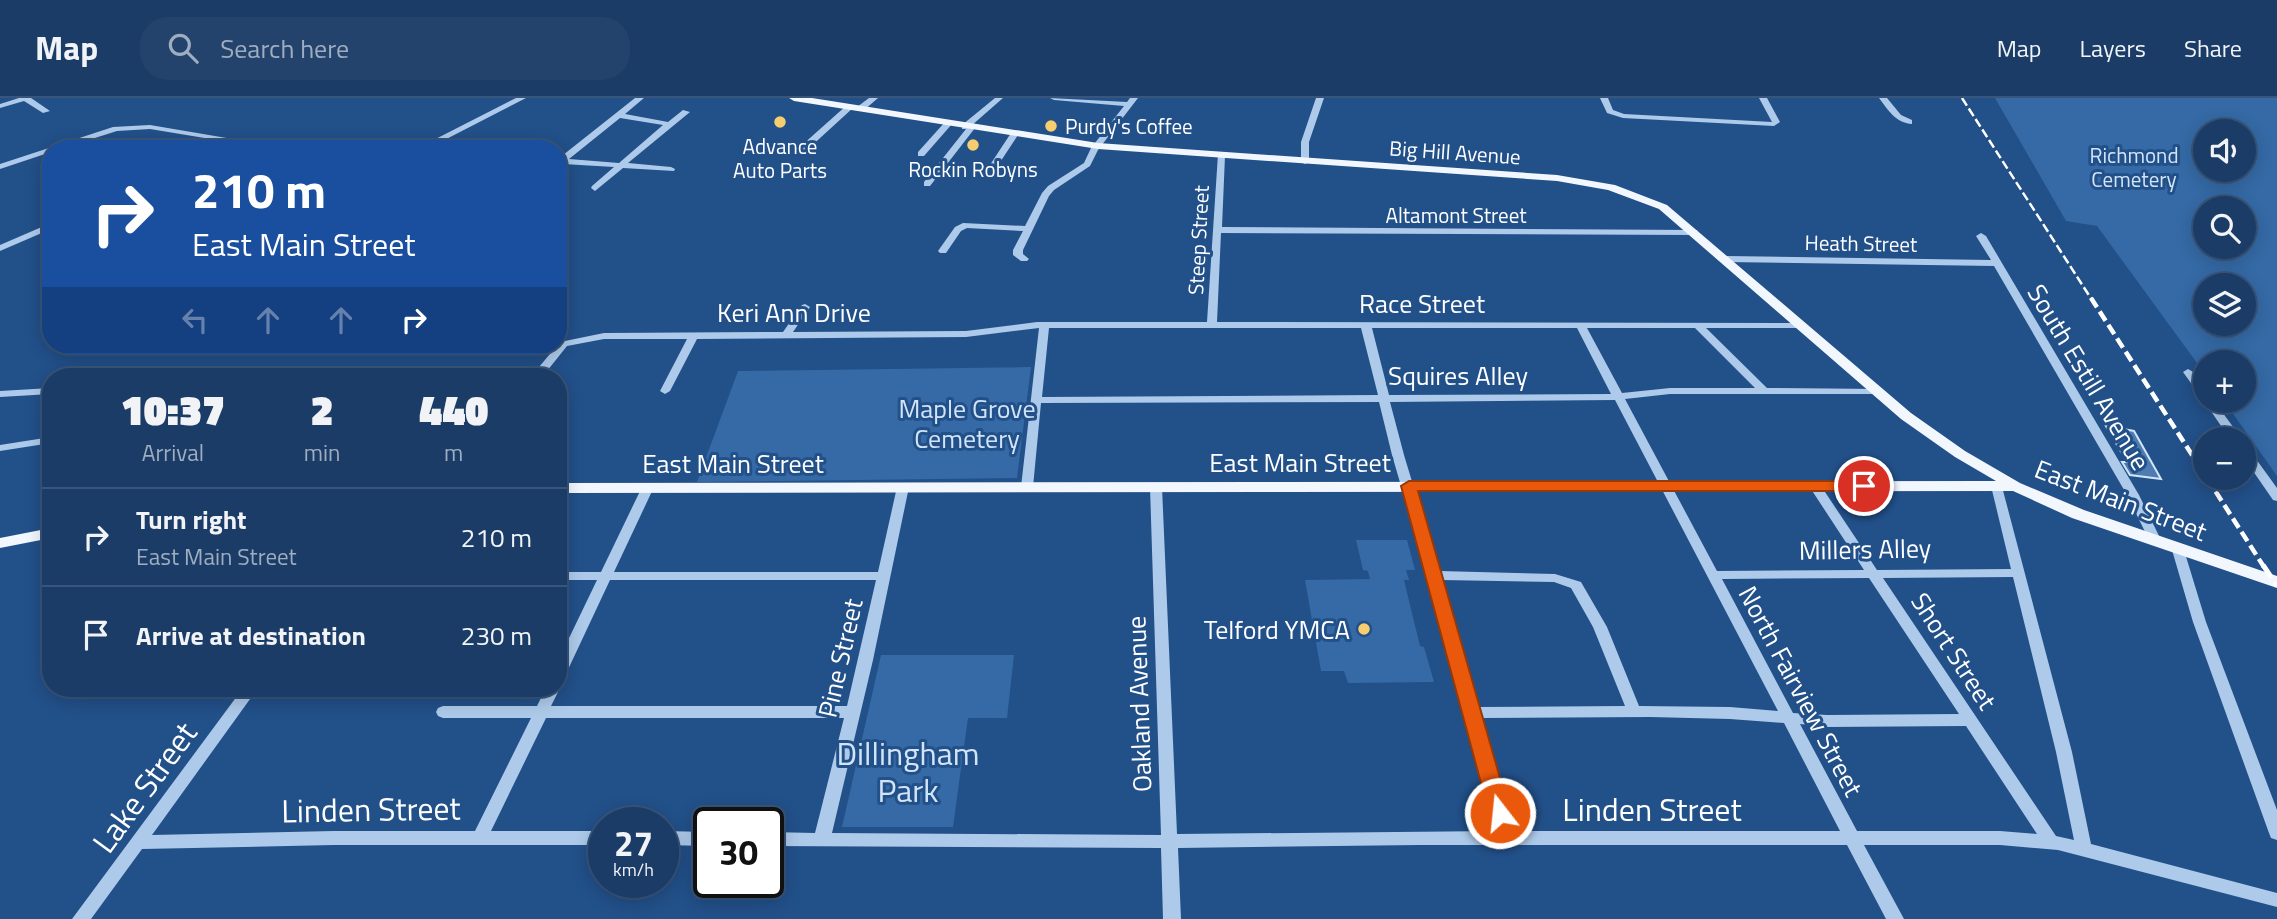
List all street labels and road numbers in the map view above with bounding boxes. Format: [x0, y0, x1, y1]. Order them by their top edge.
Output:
street label: Big Hill Avenue [1388, 131, 1522, 173]
street label: Steep Street [1179, 184, 1217, 296]
street label: Altamont Street [1385, 199, 1527, 231]
street label: Heath Street [1804, 226, 1918, 260]
street label: South Estill Avenue [2018, 277, 2160, 477]
street label: Race Street [1359, 284, 1485, 323]
street label: Keri Ann Drive [717, 293, 871, 332]
street label: Squires Alley [1388, 356, 1528, 395]
street label: East Main Street [1209, 443, 1391, 482]
street label: East Main Street [642, 444, 824, 483]
street label: East Main Street [2029, 449, 2213, 551]
street label: Millers Alley [1798, 528, 1932, 570]
street label: North Fairview Street [1729, 579, 1873, 803]
street label: Short Street [1902, 585, 2006, 717]
street label: Pine Street [807, 595, 873, 721]
street label: Oakland Avenue [1116, 615, 1162, 793]
street label: Lake Street [80, 711, 208, 863]
street label: Linden Street [281, 783, 461, 835]
street label: Linden Street [1562, 785, 1742, 833]

